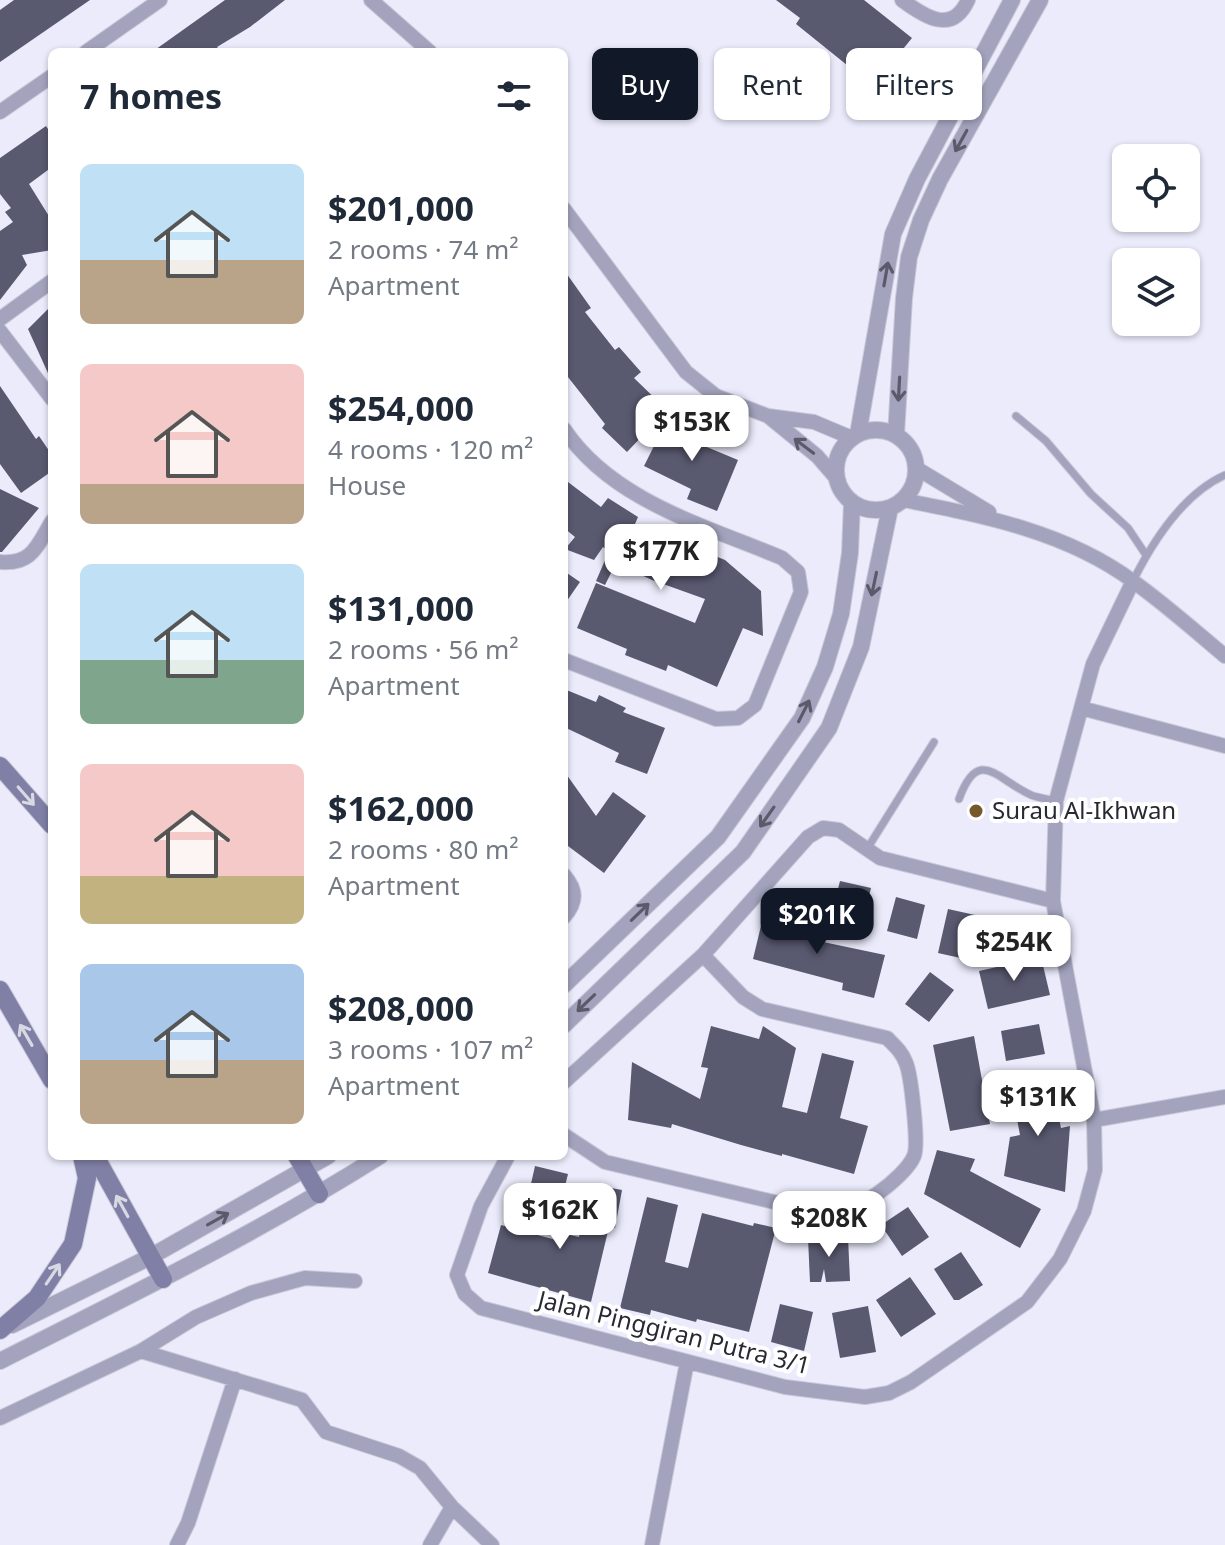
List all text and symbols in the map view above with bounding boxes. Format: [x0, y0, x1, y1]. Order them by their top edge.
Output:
chip: Buy [592, 48, 698, 120]
chip: Rent [714, 48, 830, 120]
chip: Filters [846, 48, 982, 120]
text: 7 homes [80, 73, 222, 119]
icon: filters [492, 74, 536, 118]
one-way arrow [953, 129, 968, 153]
map controls [1112, 144, 1200, 336]
button: locate [1112, 144, 1200, 232]
text: $201,000 [328, 185, 474, 231]
icon: home [144, 196, 240, 292]
text: 2 rooms · 74 m² [328, 231, 518, 267]
button: layers [1112, 248, 1200, 336]
one-way arrow [879, 262, 894, 287]
text: Apartment [328, 267, 460, 303]
one-way arrow [891, 375, 906, 402]
text: $254,000 [328, 385, 474, 431]
pin: $153K [636, 395, 748, 463]
icon: home [144, 396, 240, 492]
text: $153K [654, 403, 730, 439]
text: 4 rooms · 120 m² [328, 431, 533, 467]
one-way arrow [794, 438, 815, 455]
text: House [328, 467, 406, 503]
pin: $177K [605, 524, 717, 592]
text: $177K [623, 532, 699, 568]
one-way arrow [866, 571, 881, 597]
text: $131,000 [328, 585, 474, 631]
icon: home [144, 596, 240, 692]
text: 2 rooms · 56 m² [328, 631, 518, 667]
text: Apartment [328, 667, 460, 703]
one-way arrow [797, 700, 812, 724]
one-way arrow [17, 785, 35, 805]
text: $162,000 [328, 785, 474, 831]
place label: Surau Al-Ikhwan [992, 793, 1176, 826]
icon: home [144, 796, 240, 892]
marker: Surau Al-Ikhwan [967, 802, 985, 820]
one-way arrow [759, 806, 775, 828]
text: 2 rooms · 80 m² [328, 831, 518, 867]
text: Apartment [328, 867, 460, 903]
pin: $201K [761, 888, 873, 956]
text: $201K [779, 896, 855, 932]
one-way arrow [630, 902, 650, 921]
pin: $254K [958, 915, 1070, 983]
text: $254K [976, 923, 1052, 959]
text: $208,000 [328, 985, 474, 1031]
one-way arrow [576, 994, 596, 1013]
icon: home [144, 996, 240, 1092]
one-way arrow [18, 1024, 34, 1047]
text: 3 rooms · 107 m² [328, 1031, 533, 1067]
text: Apartment [328, 1067, 460, 1103]
pin: $131K [982, 1070, 1094, 1138]
text: $131K [1000, 1078, 1076, 1114]
pin: $162K [504, 1183, 616, 1251]
text: $162K [522, 1191, 598, 1227]
pin: $208K [773, 1191, 885, 1259]
one-way arrow [114, 1195, 130, 1219]
text: $208K [791, 1199, 867, 1235]
one-way arrow [206, 1211, 229, 1227]
one-way arrow [45, 1263, 61, 1285]
street label: Jalan Pinggiran Putra 3/1 [533, 1281, 814, 1381]

